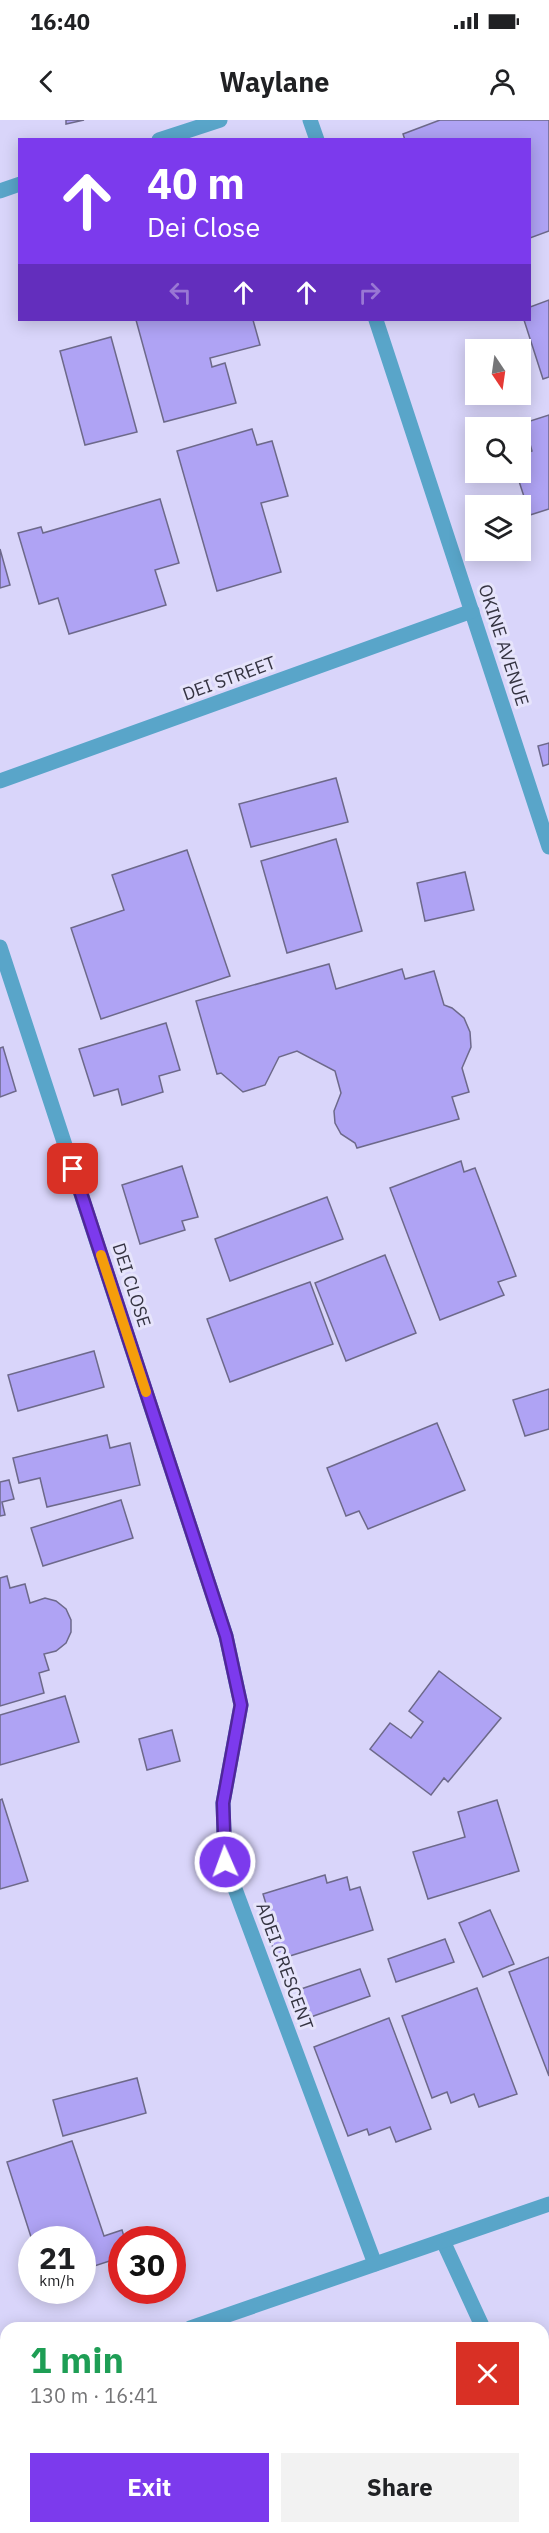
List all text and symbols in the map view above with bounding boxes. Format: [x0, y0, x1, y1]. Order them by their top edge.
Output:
text: 16:40 [30, 7, 90, 36]
text: Waylane [220, 64, 329, 99]
icon: back [30, 65, 63, 98]
icon: person [486, 65, 519, 98]
text: 40 m [147, 156, 245, 211]
icon: ahead [48, 162, 126, 240]
text: Dei Close [147, 209, 260, 244]
icon: left [164, 276, 197, 309]
icon: ahead [227, 276, 260, 309]
icon: ahead [290, 276, 323, 309]
icon: right [353, 276, 386, 309]
north arrow [465, 339, 531, 405]
map controls [465, 339, 531, 561]
button: search [465, 417, 531, 483]
button: layers [465, 495, 531, 561]
street label: OKINE AVENUE [474, 581, 534, 709]
street label: DEI STREET [179, 651, 279, 705]
pin [47, 1143, 98, 1194]
icon: arrive [56, 1152, 89, 1185]
street label: DEI CLOSE [108, 1240, 156, 1330]
position arrow [193, 1830, 257, 1894]
street label: ADEI CRESCENT [251, 1899, 319, 2033]
speed limit sign: 30 [108, 2226, 186, 2304]
text: 21 [39, 2238, 75, 2277]
text: km/h [39, 2271, 75, 2290]
text: 1 min [30, 2336, 124, 2383]
button: close [456, 2342, 519, 2405]
text: 130 m · 16:41 [30, 2382, 158, 2409]
button: Exit [30, 2453, 269, 2522]
button: Share [281, 2453, 519, 2522]

